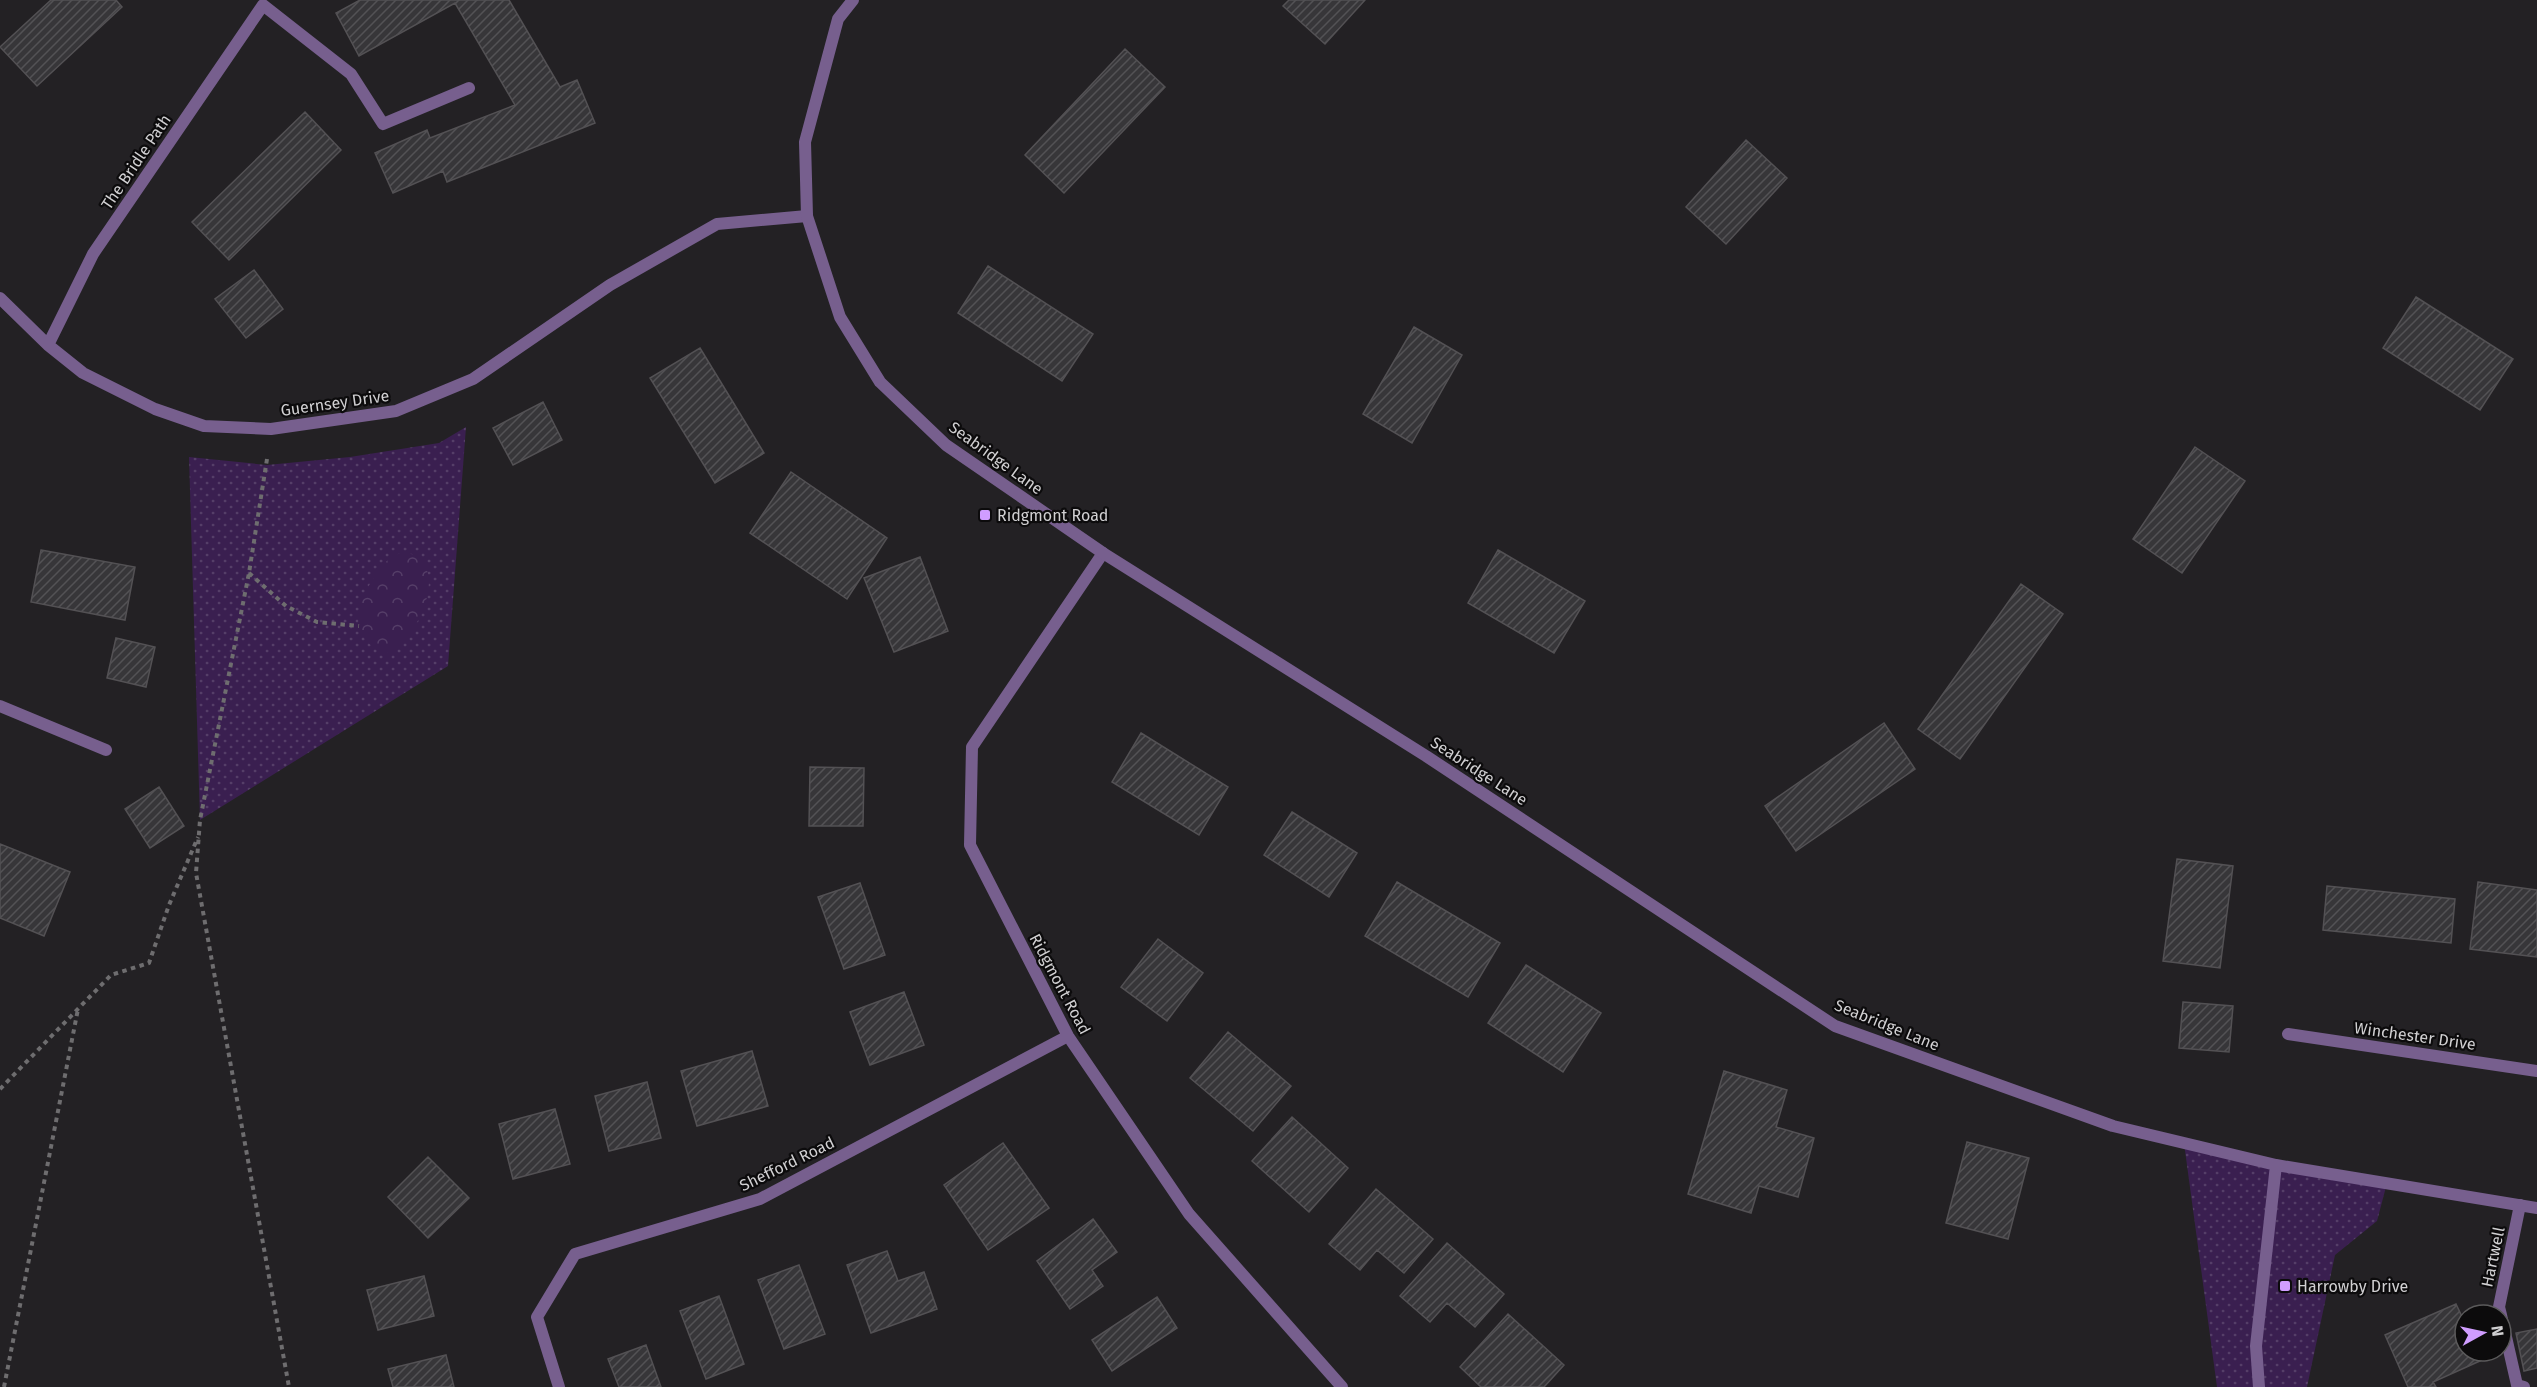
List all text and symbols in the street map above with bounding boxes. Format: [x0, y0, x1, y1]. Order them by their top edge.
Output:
street label: The Bridle Path [97, 111, 175, 213]
street label: Guernsey Drive [279, 386, 391, 420]
street label: Seabridge Lane [945, 418, 1047, 498]
place label: Ridgmont Road [997, 506, 1108, 525]
marker: Ridgmont Road [978, 508, 992, 522]
street label: Seabridge Lane [1427, 733, 1531, 809]
street label: Ridgmont Road [1025, 930, 1095, 1038]
street label: Seabridge Lane [1832, 995, 1942, 1055]
street label: Winchester Drive [2353, 1018, 2477, 1054]
street label: Shefford Road [736, 1133, 838, 1195]
street label: Hartwell [2477, 1225, 2509, 1289]
place label: Harrowby Drive [2297, 1277, 2408, 1296]
marker: Harrowby Drive [2278, 1279, 2292, 1293]
north arrow [2453, 1303, 2513, 1363]
text: N [2487, 1324, 2508, 1338]

